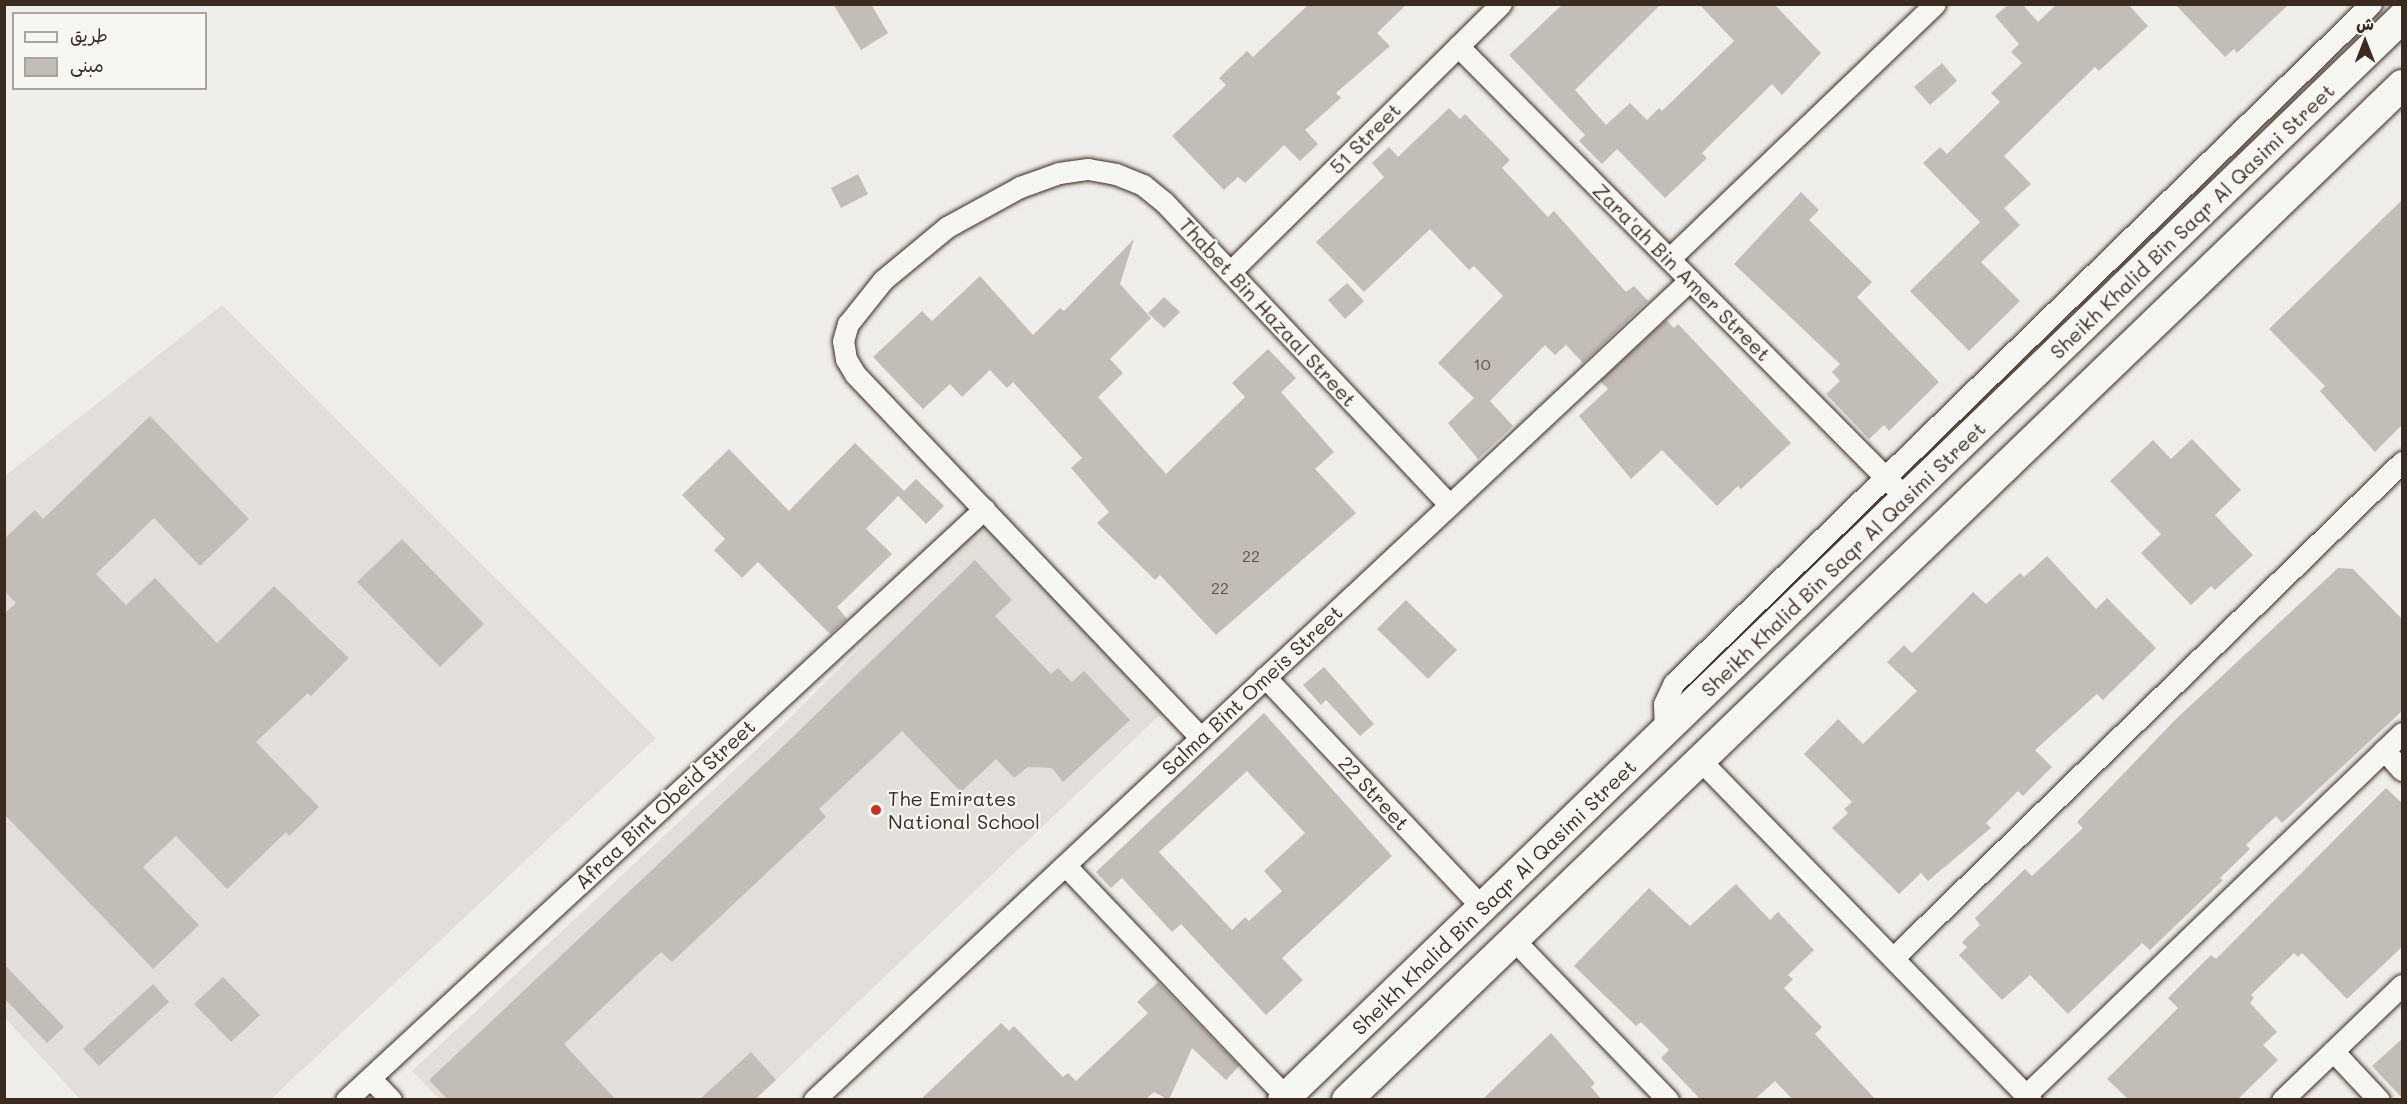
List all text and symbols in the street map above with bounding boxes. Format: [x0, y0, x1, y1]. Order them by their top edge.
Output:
legend [12, 12, 207, 90]
north arrow [2335, 12, 2395, 72]
text: ش [2356, 13, 2374, 34]
text: طريق [70, 23, 108, 47]
text: مبنى [70, 53, 104, 77]
street label: Sheikh Khalid Bin Saqr Al Qasimi Street [2045, 78, 2339, 364]
street label: 51 Street [1324, 97, 1406, 179]
street label: Zara'ah Bin Amer Street [1588, 178, 1776, 366]
street label: Thabet Bin Hazaal Street [1174, 213, 1362, 411]
house number: 10 [1473, 354, 1491, 374]
street label: Sheikh Khalid Bin Saqr Al Qasimi Street [1696, 416, 1990, 702]
house number: 22 [1242, 546, 1260, 566]
house number: 22 [1211, 578, 1229, 598]
street label: Salma Bint Omeis Street [1157, 600, 1347, 780]
street label: Afraa Bint Obeid Street [570, 714, 760, 894]
street label: 22 Street [1334, 751, 1414, 835]
street label: Sheikh Khalid Bin Saqr Al Qasimi Street [1347, 754, 1641, 1040]
place label: The Emirates National School [888, 786, 1040, 833]
marker: The Emirates National School [869, 803, 883, 817]

